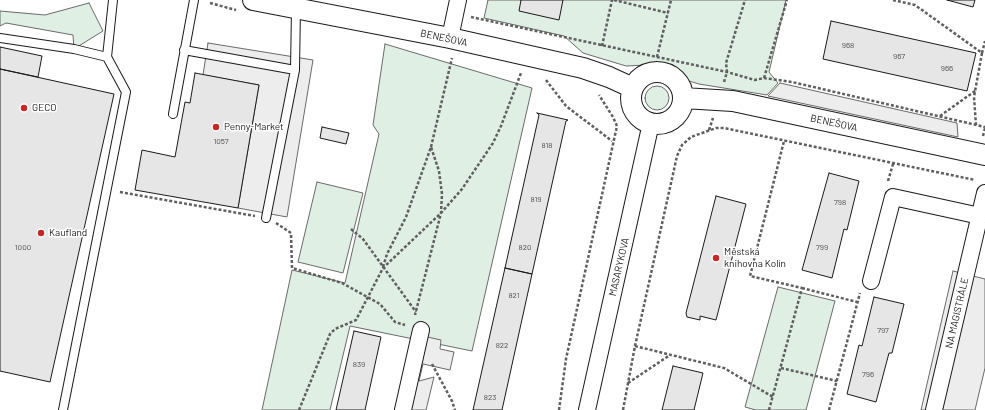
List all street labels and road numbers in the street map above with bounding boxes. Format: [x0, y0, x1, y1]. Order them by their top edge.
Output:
street label: BENEŠOVA [419, 27, 469, 49]
street label: BENEŠOVA [809, 112, 859, 134]
street label: MASARYKOVA [606, 237, 632, 297]
street label: NA MAGISTRÁLE [943, 276, 971, 350]

